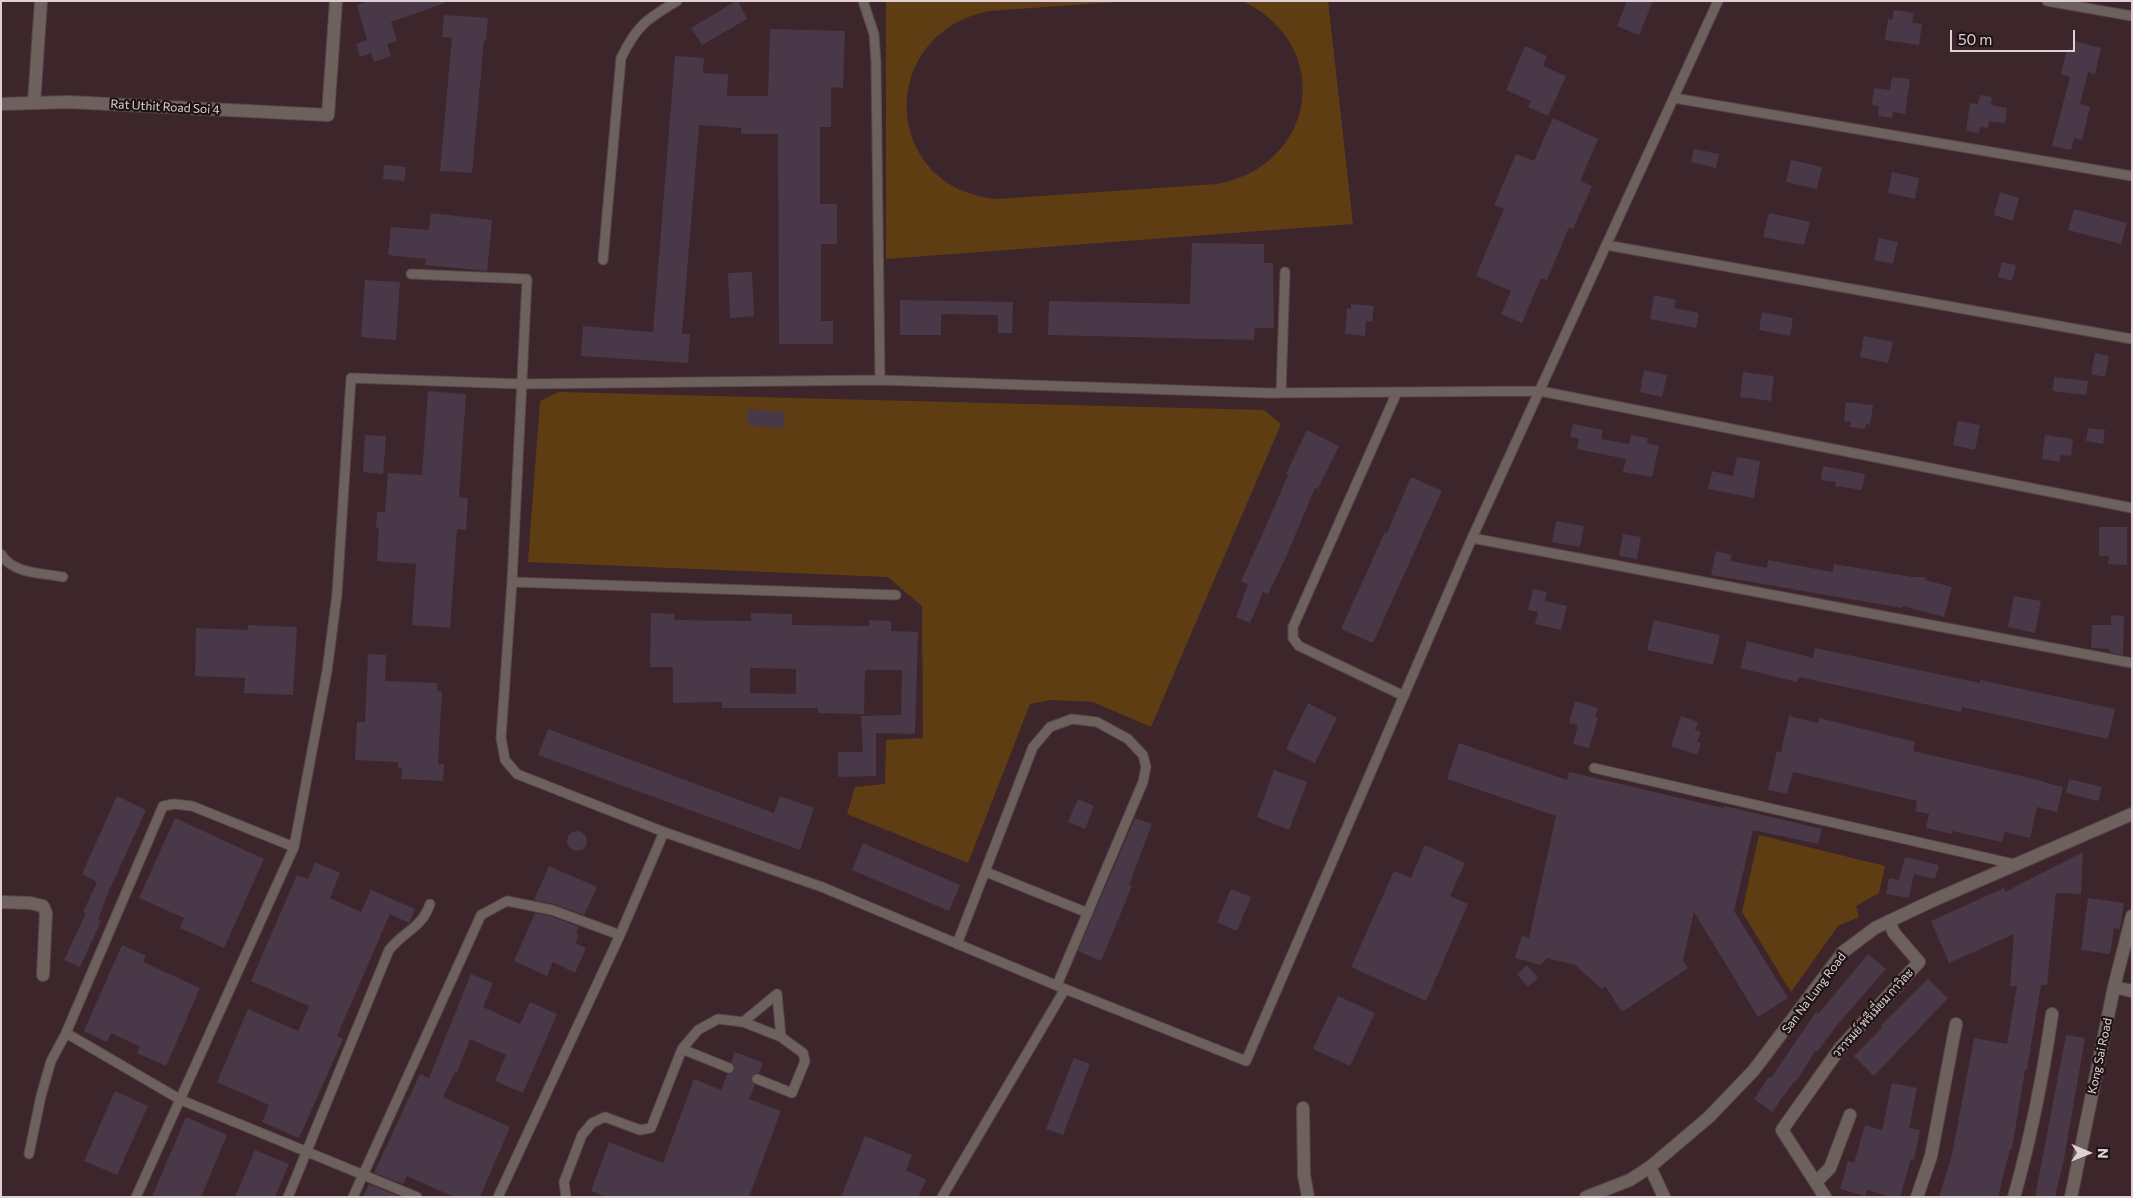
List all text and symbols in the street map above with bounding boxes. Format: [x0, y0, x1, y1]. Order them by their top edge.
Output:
scale bar [1953, 20, 2078, 52]
text: 50 m [1958, 30, 1992, 48]
street label: Rat Uthit Road Soi 4 [110, 97, 220, 117]
street label: San Na Lung Road [1779, 950, 1849, 1036]
street label: วรารมย์ พรีเมี่ยม กาวิละ [1829, 966, 1917, 1060]
street label: Kong Sai Road [2085, 1017, 2115, 1095]
north arrow [2063, 1128, 2113, 1178]
text: N [2095, 1148, 2112, 1159]

